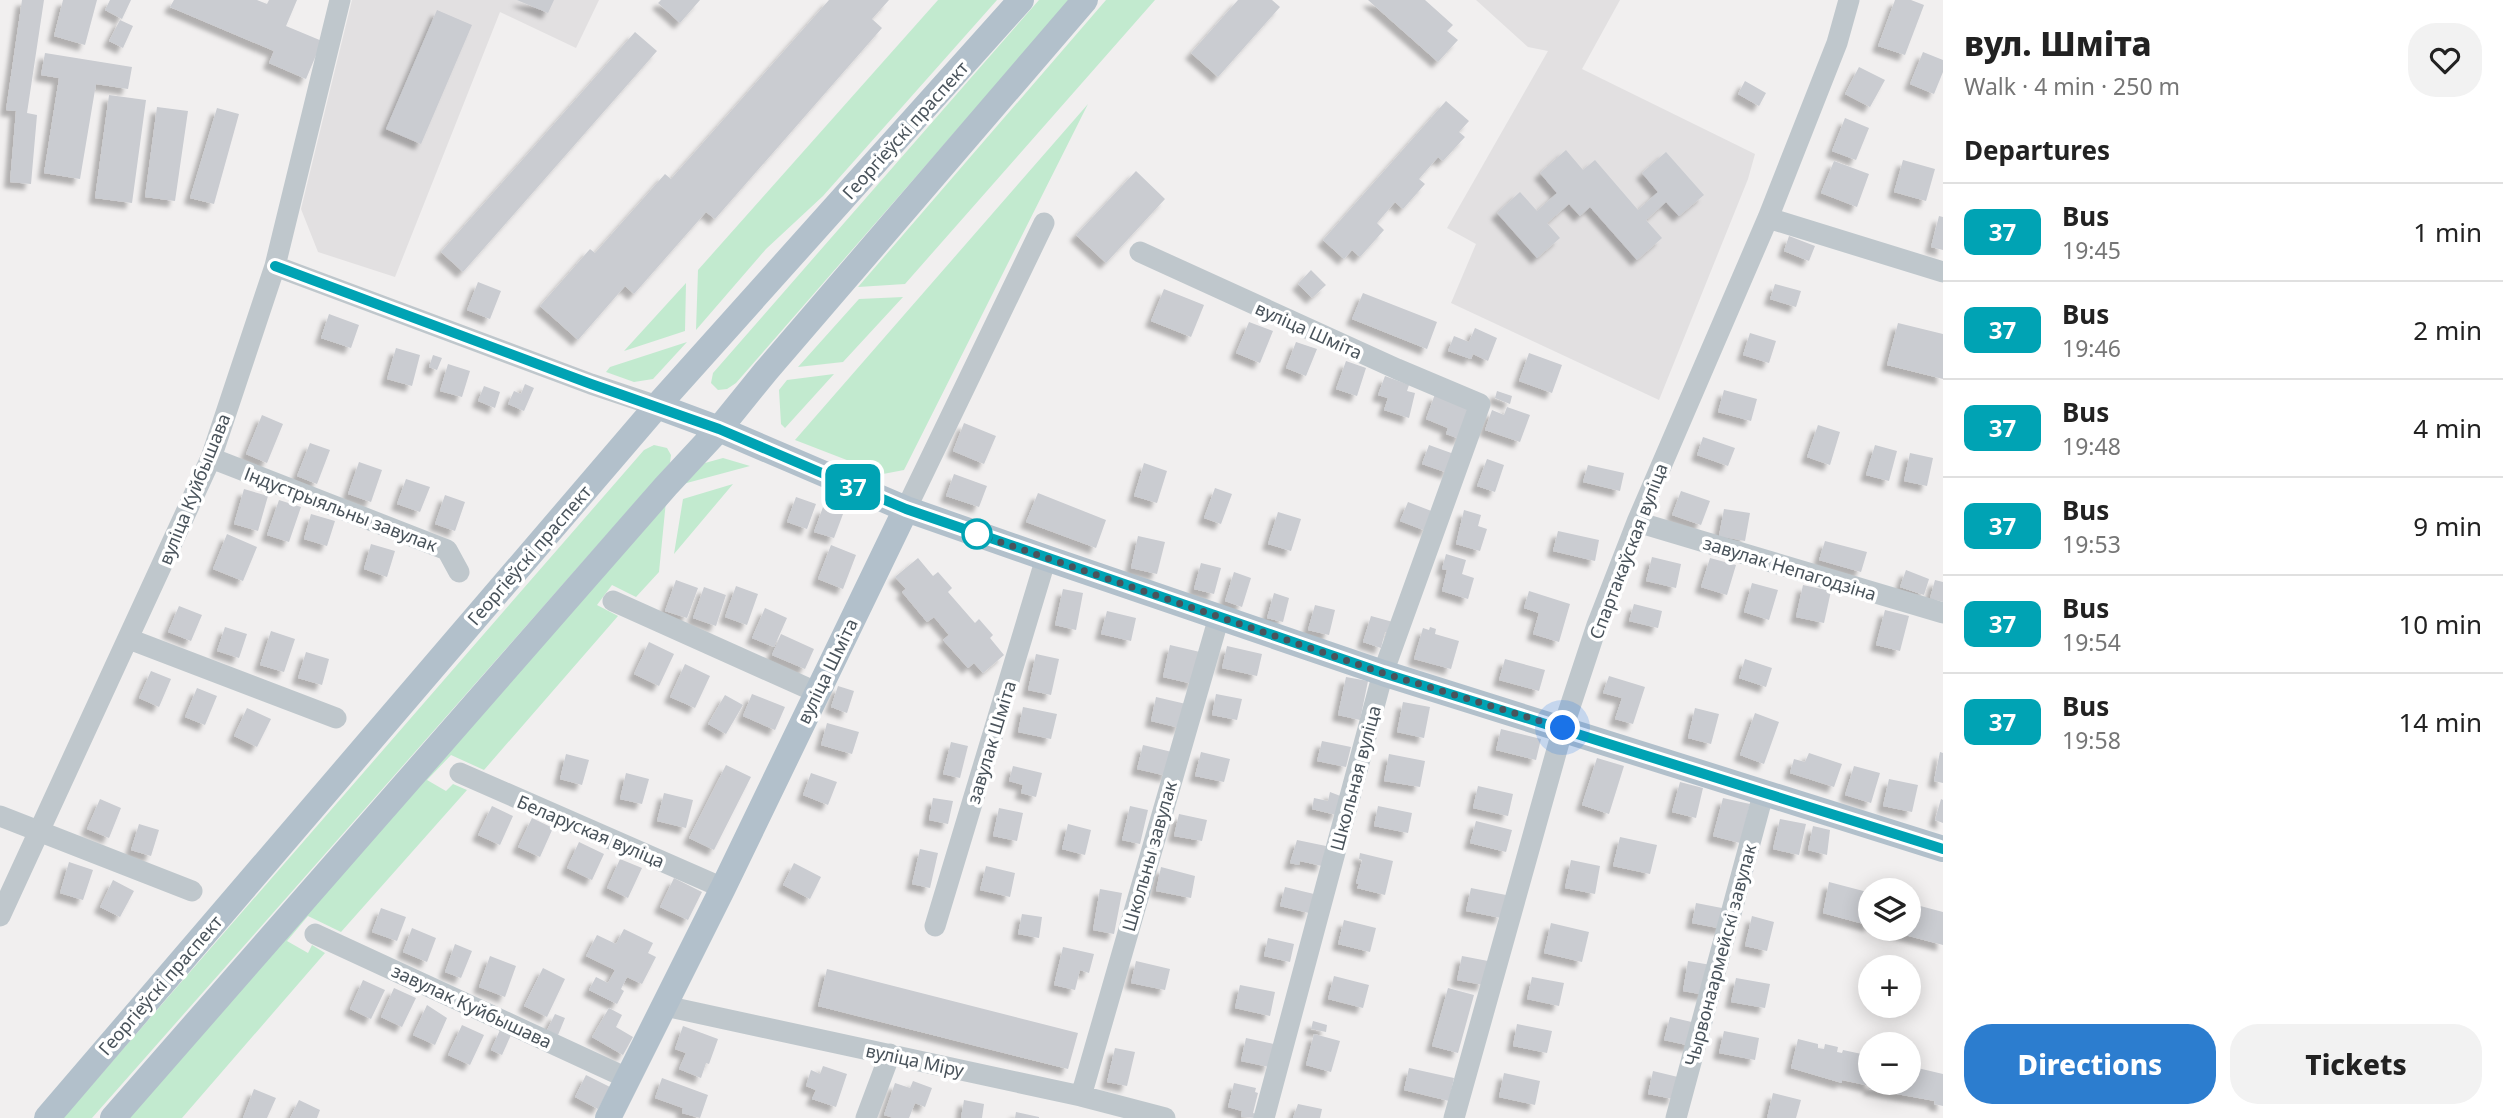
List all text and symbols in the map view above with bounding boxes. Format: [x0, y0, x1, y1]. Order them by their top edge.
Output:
text: вул. Шміта [1964, 21, 2152, 66]
button: heart [2408, 23, 2482, 97]
street label: Георгіеўскі праспект [837, 55, 974, 204]
text: Walk · 4 min · 250 m [1964, 70, 2180, 102]
text: Departures [1964, 132, 2110, 168]
text: Bus [2062, 198, 2109, 234]
text: 1 min [2413, 214, 2482, 250]
text: 37 [1989, 215, 2016, 248]
text: 19:45 [2062, 234, 2121, 266]
street label: вуліца Шміта [1252, 296, 1366, 364]
text: Bus [2062, 296, 2109, 332]
text: 2 min [2413, 312, 2482, 348]
text: 37 [1989, 313, 2016, 346]
text: 19:46 [2062, 332, 2121, 364]
text: Bus [2062, 394, 2109, 430]
street label: вуліца Куйбышава [153, 410, 235, 568]
text: 4 min [2413, 410, 2482, 446]
text: 37 [1989, 411, 2016, 444]
text: 19:48 [2062, 430, 2121, 462]
street label: Спартакаўская вуліца [1583, 459, 1673, 643]
street label: Індустрыяльны завулак [241, 461, 441, 557]
line badge: 37 [822, 464, 884, 510]
text: 37 [839, 470, 867, 503]
street label: Георгіеўскі праспект [462, 480, 597, 630]
text: Bus [2062, 492, 2109, 528]
text: 9 min [2413, 508, 2482, 544]
text: 37 [1989, 509, 2016, 542]
unlabelled marker [962, 519, 992, 549]
text: 19:53 [2062, 528, 2121, 560]
street label: завулак Непагодзіна [1701, 530, 1879, 606]
text: Bus [2062, 590, 2109, 626]
text: 10 min [2398, 606, 2482, 642]
text: 37 [1989, 607, 2016, 640]
street label: вуліца Шміта [791, 614, 863, 728]
text: 19:54 [2062, 626, 2121, 658]
street label: завулак Шміта [961, 678, 1021, 806]
text: Bus [2062, 688, 2109, 724]
street label: Школьная вуліца [1324, 703, 1386, 853]
text: 14 min [2398, 704, 2482, 740]
text: 37 [1989, 705, 2016, 738]
your location [1545, 710, 1580, 745]
text: 19:58 [2062, 724, 2121, 756]
street label: Школьны завулак [1116, 778, 1182, 934]
street label: Беларуская вуліца [514, 789, 668, 873]
street label: Чырвонаармейскі завулак [1679, 841, 1761, 1069]
map controls [1858, 878, 1921, 1095]
button: layers [1858, 878, 1921, 941]
street label: Георгіеўскі праспект [93, 910, 228, 1060]
button: + [1858, 955, 1921, 1018]
street label: завулак Куйбышава [388, 958, 556, 1054]
button: Directions [1964, 1024, 2216, 1104]
button: Tickets [2230, 1024, 2482, 1104]
button: − [1858, 1032, 1921, 1095]
street label: вуліца Міру [864, 1038, 967, 1082]

